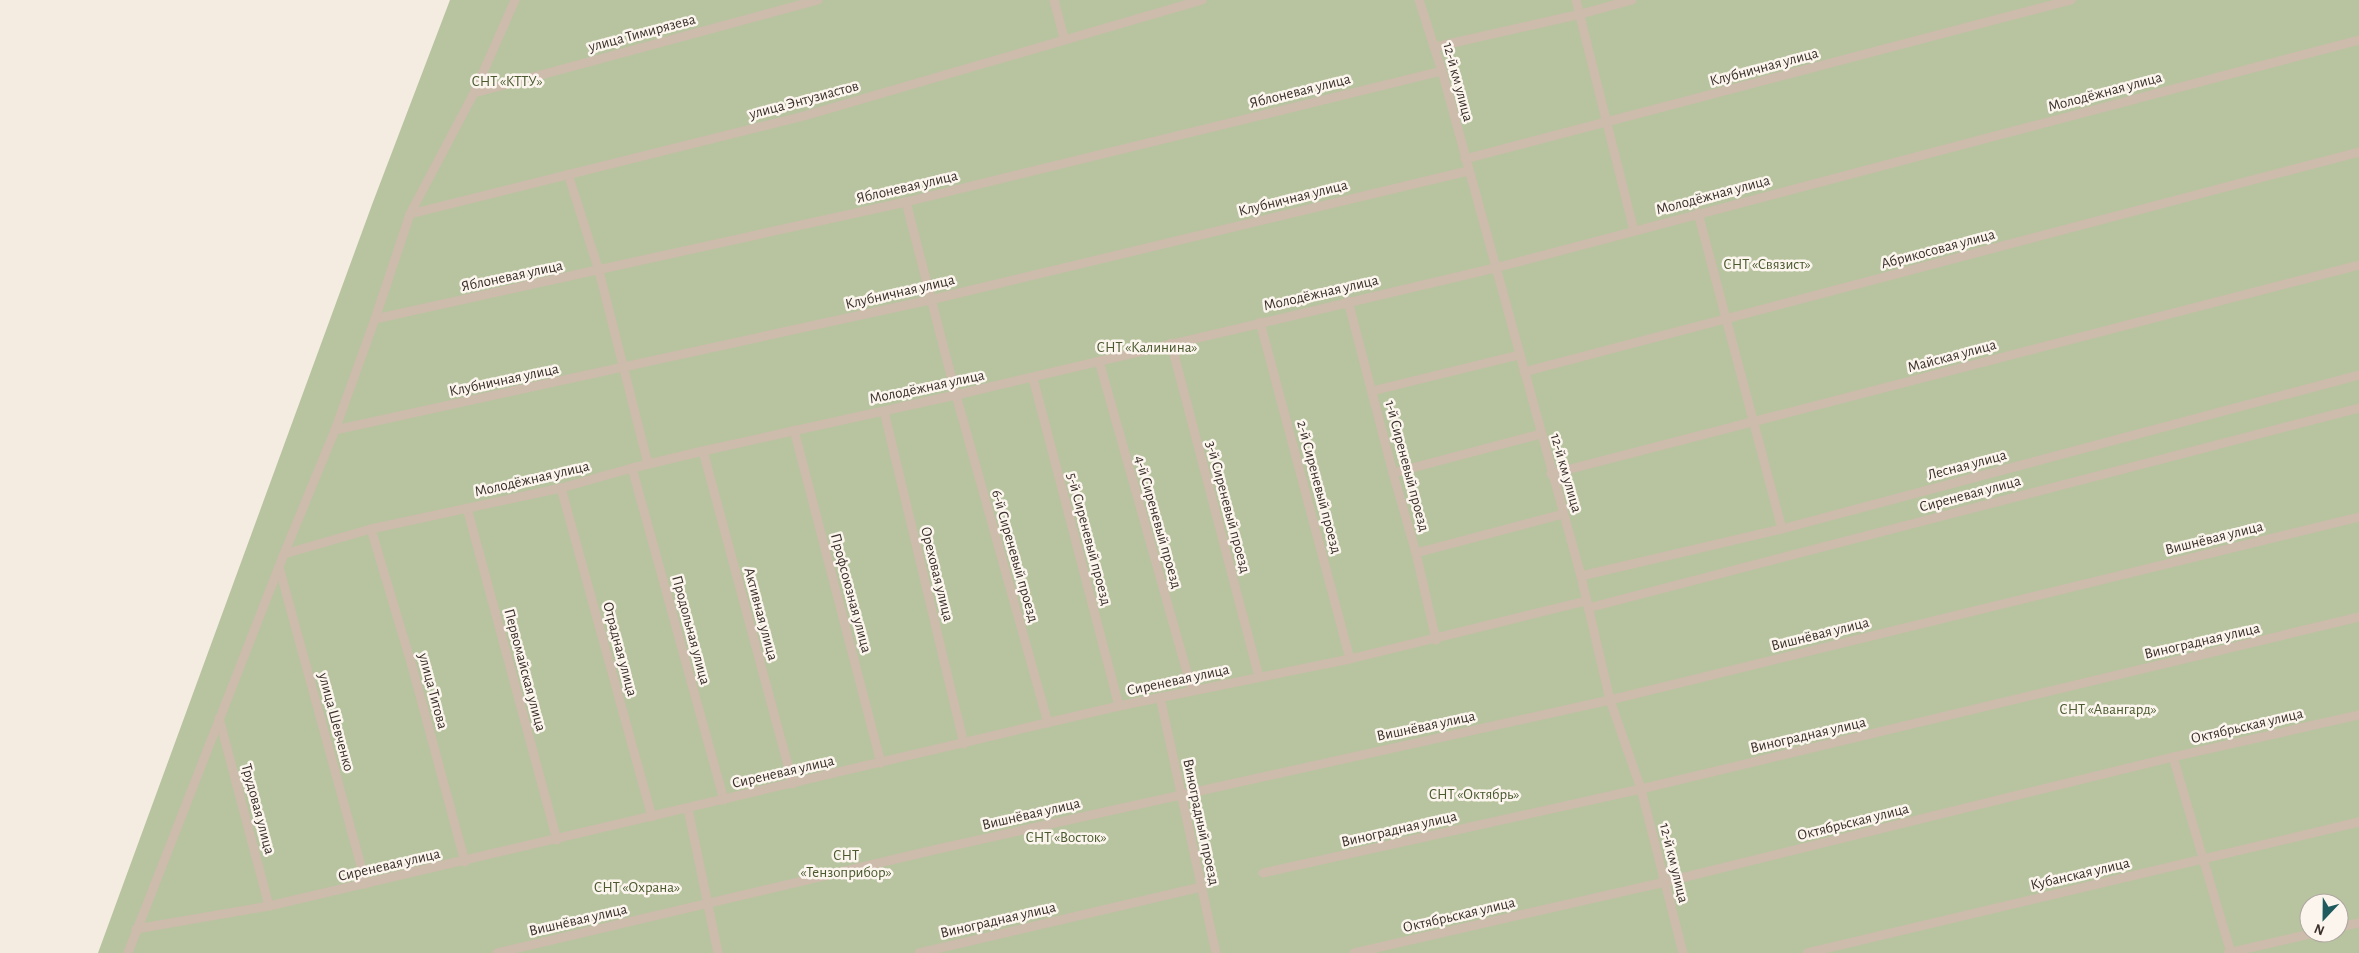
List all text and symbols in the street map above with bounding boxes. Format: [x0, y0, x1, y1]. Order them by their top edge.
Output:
street label: улица Тимирязева [586, 11, 697, 55]
street label: 12-й км улица [1440, 41, 1476, 123]
street label: Клубничная улица [1708, 45, 1820, 89]
street label: Молодёжная улица [2046, 70, 2164, 114]
street label: Яблоневая улица [1248, 71, 1352, 111]
park label: СНТ «КТТУ» [471, 74, 543, 89]
street label: улица Энтузиастов [747, 78, 860, 122]
street label: Яблоневая улица [855, 168, 959, 206]
street label: Молодёжная улица [1654, 173, 1772, 217]
street label: Клубничная улица [1237, 177, 1349, 219]
street label: Абрикосовая улица [1879, 227, 1997, 271]
park label: СНТ «Связист» [1723, 257, 1811, 272]
street label: Яблоневая улица [460, 258, 564, 294]
street label: Клубничная улица [844, 272, 956, 312]
street label: Молодёжная улица [1262, 272, 1380, 313]
street label: Майская улица [1906, 337, 1998, 375]
park label: СНТ «Калинина» [1097, 340, 1198, 355]
street label: Клубничная улица [448, 361, 560, 399]
street label: Молодёжная улица [868, 367, 986, 407]
street label: 1-й Сиреневый проезд [1382, 399, 1432, 533]
street label: 2-й Сиреневый проезд [1294, 419, 1344, 555]
street label: 12-й км улица [1548, 432, 1584, 514]
street label: 3-й Сиреневый проезд [1203, 439, 1253, 575]
street label: Лесная улица [1926, 447, 2008, 483]
street label: 4-й Сиреневый проезд [1132, 454, 1184, 590]
street label: Молодёжная улица [473, 458, 591, 499]
street label: 5-й Сиреневый проезд [1064, 471, 1114, 607]
street label: Сиреневая улица [1918, 473, 2022, 515]
street label: 6-й Сиреневый проезд [989, 488, 1041, 624]
street label: Вишнёвая улица [2163, 519, 2265, 557]
street label: Ореховая улица [918, 525, 956, 623]
street label: Профсоюзная улица [828, 532, 874, 654]
street label: Активная улица [741, 566, 781, 662]
street label: Продольная улица [669, 574, 713, 686]
street label: Отрадная улица [600, 600, 640, 698]
street label: Первомайская улица [501, 607, 549, 733]
street label: Вишнёвая улица [1769, 615, 1871, 653]
street label: Виноградная улица [2143, 620, 2261, 662]
street label: улица Титова [415, 650, 450, 731]
street label: Сиреневая улица [1125, 662, 1231, 698]
street label: улица Шевченко [315, 670, 356, 773]
park label: СНТ «Авангард» [2059, 702, 2157, 717]
street label: Октябрьская улица [2189, 706, 2305, 746]
street label: Вишнёвая улица [1375, 708, 1477, 744]
street label: Виноградная улица [1749, 714, 1867, 756]
street label: Сиреневая улица [730, 753, 836, 791]
street label: Виноградный проезд [1180, 757, 1222, 887]
street label: Трудовая улица [239, 762, 277, 856]
park label: СНТ «Октябрь» [1429, 787, 1519, 802]
street label: Вишнёвая улица [980, 795, 1082, 833]
street label: Октябрьская улица [1795, 801, 1911, 843]
street label: Виноградная улица [1340, 808, 1458, 850]
street label: 12-й км улица [1657, 822, 1691, 904]
park label: СНТ «Восток» [1025, 830, 1107, 845]
street label: Сиреневая улица [336, 846, 442, 884]
park label: СНТ «Тензоприбор» [800, 848, 892, 880]
street label: Кубанская улица [2029, 855, 2131, 893]
park label: СНТ «Охрана» [594, 880, 680, 895]
north arrow [2299, 893, 2349, 943]
street label: Октябрьская улица [1401, 895, 1517, 935]
street label: Виноградная улица [939, 899, 1057, 941]
street label: Вишнёвая улица [527, 901, 629, 939]
text: N [2312, 921, 2327, 937]

